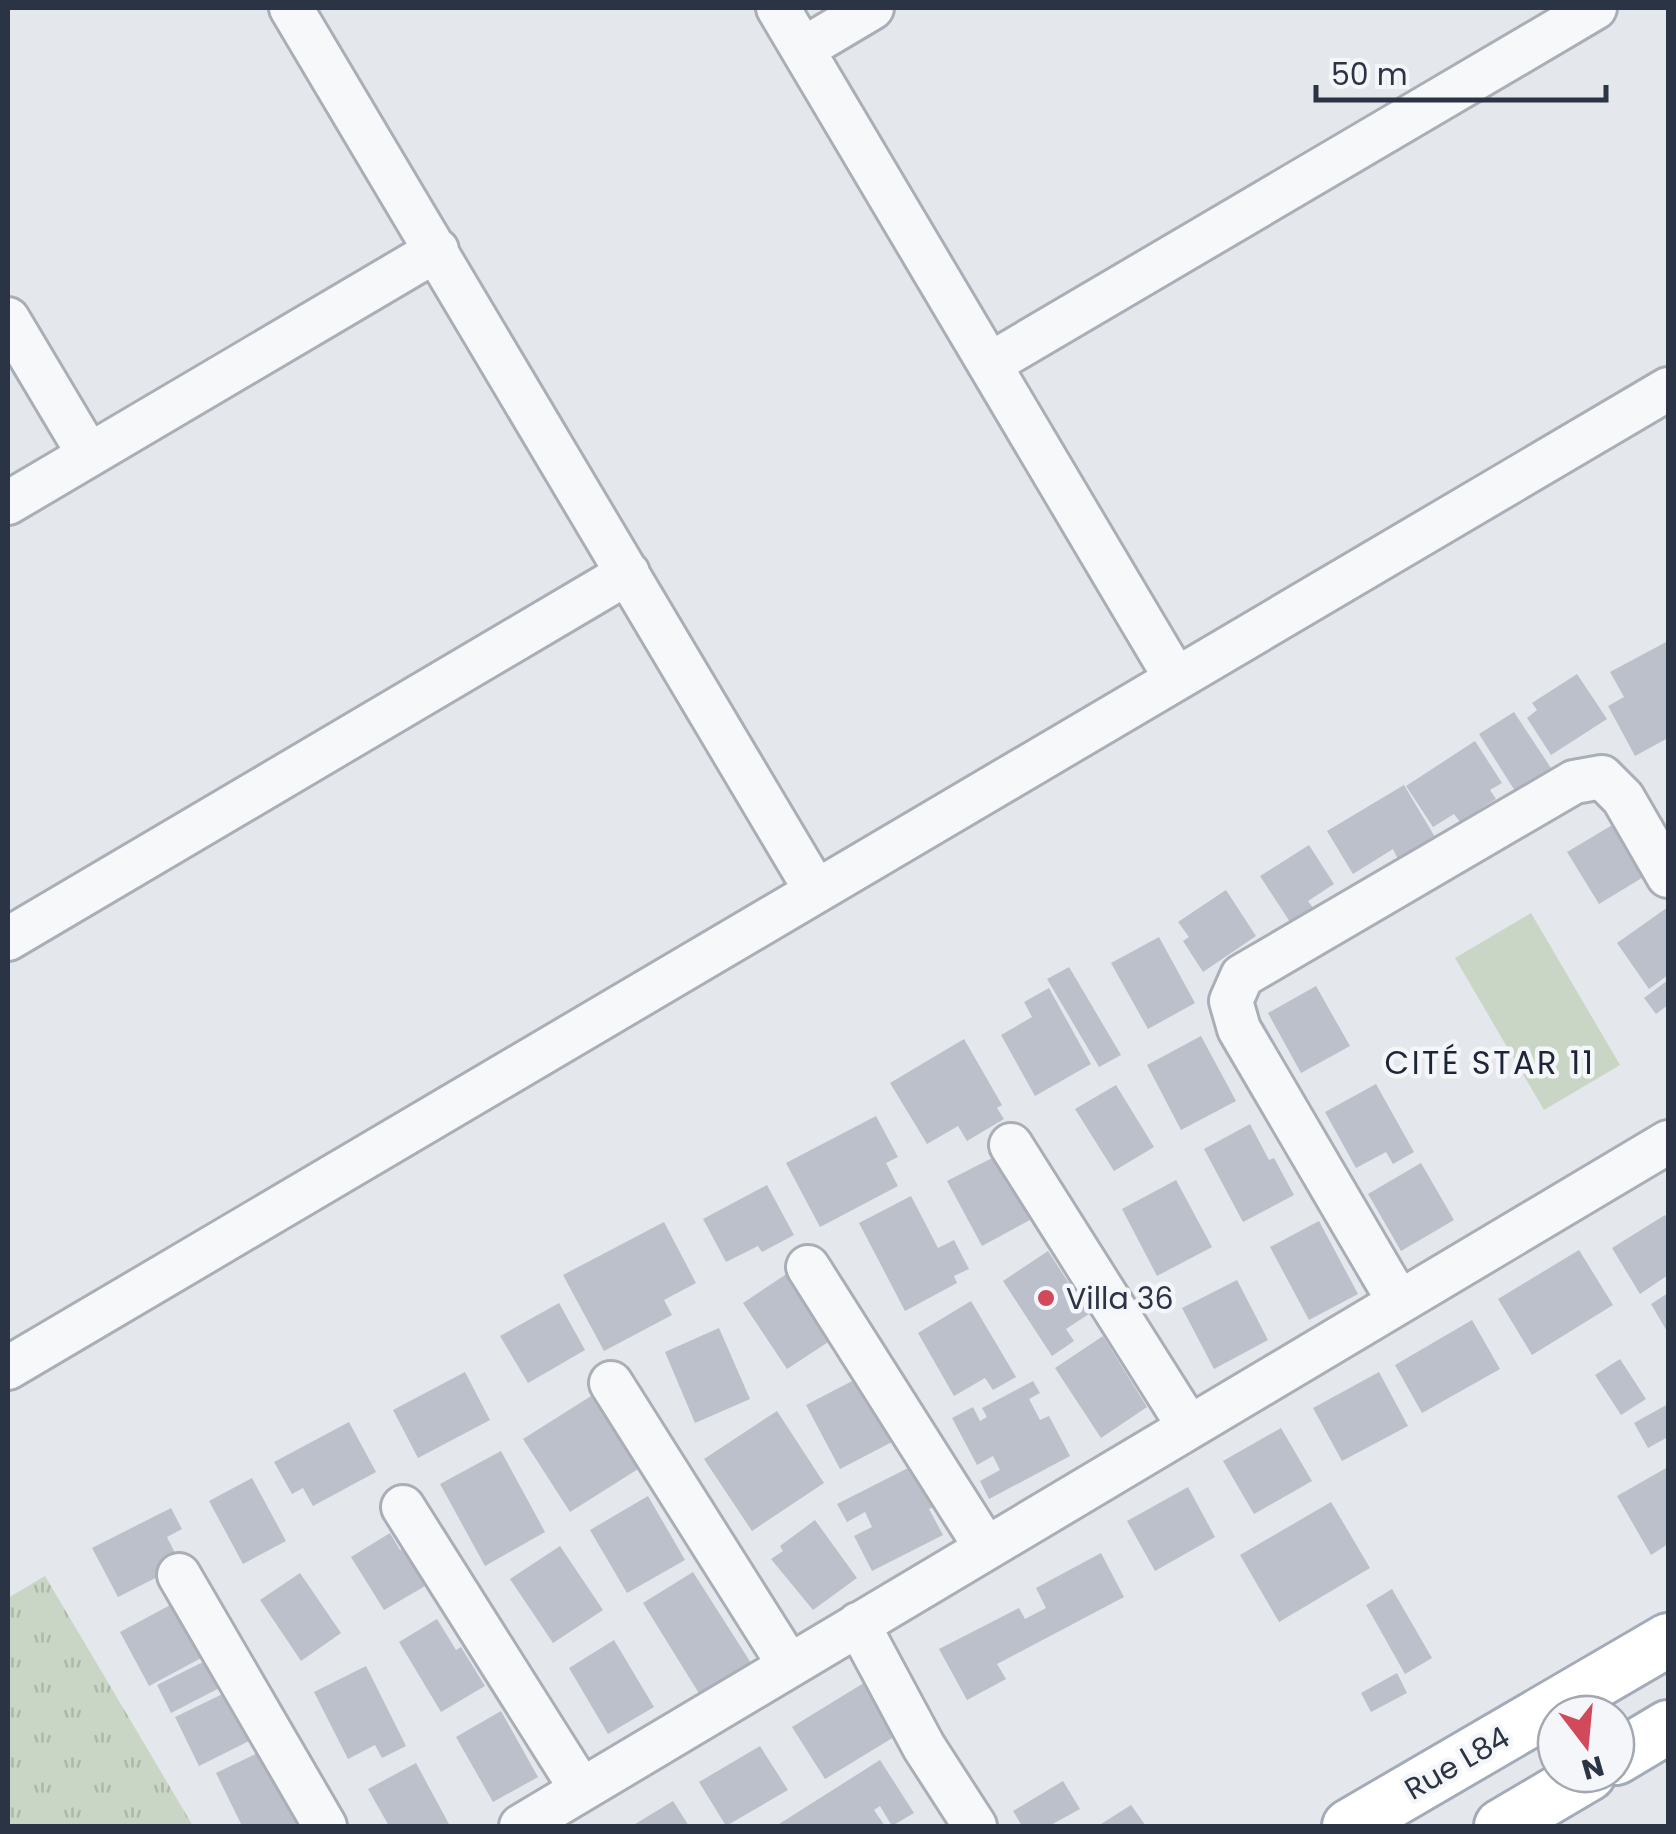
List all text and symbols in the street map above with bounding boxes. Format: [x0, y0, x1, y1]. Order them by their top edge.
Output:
scale bar [1316, 40, 1606, 102]
text: 50 m [1331, 53, 1408, 96]
district label: CITÉ STAR 11 [1385, 1040, 1596, 1085]
place label: Villa 36 [1066, 1277, 1173, 1320]
marker: Villa 36 [1035, 1287, 1057, 1309]
north arrow [1536, 1694, 1636, 1794]
street label: Rue L84 [1397, 1716, 1517, 1810]
text: N [1577, 1746, 1608, 1789]

